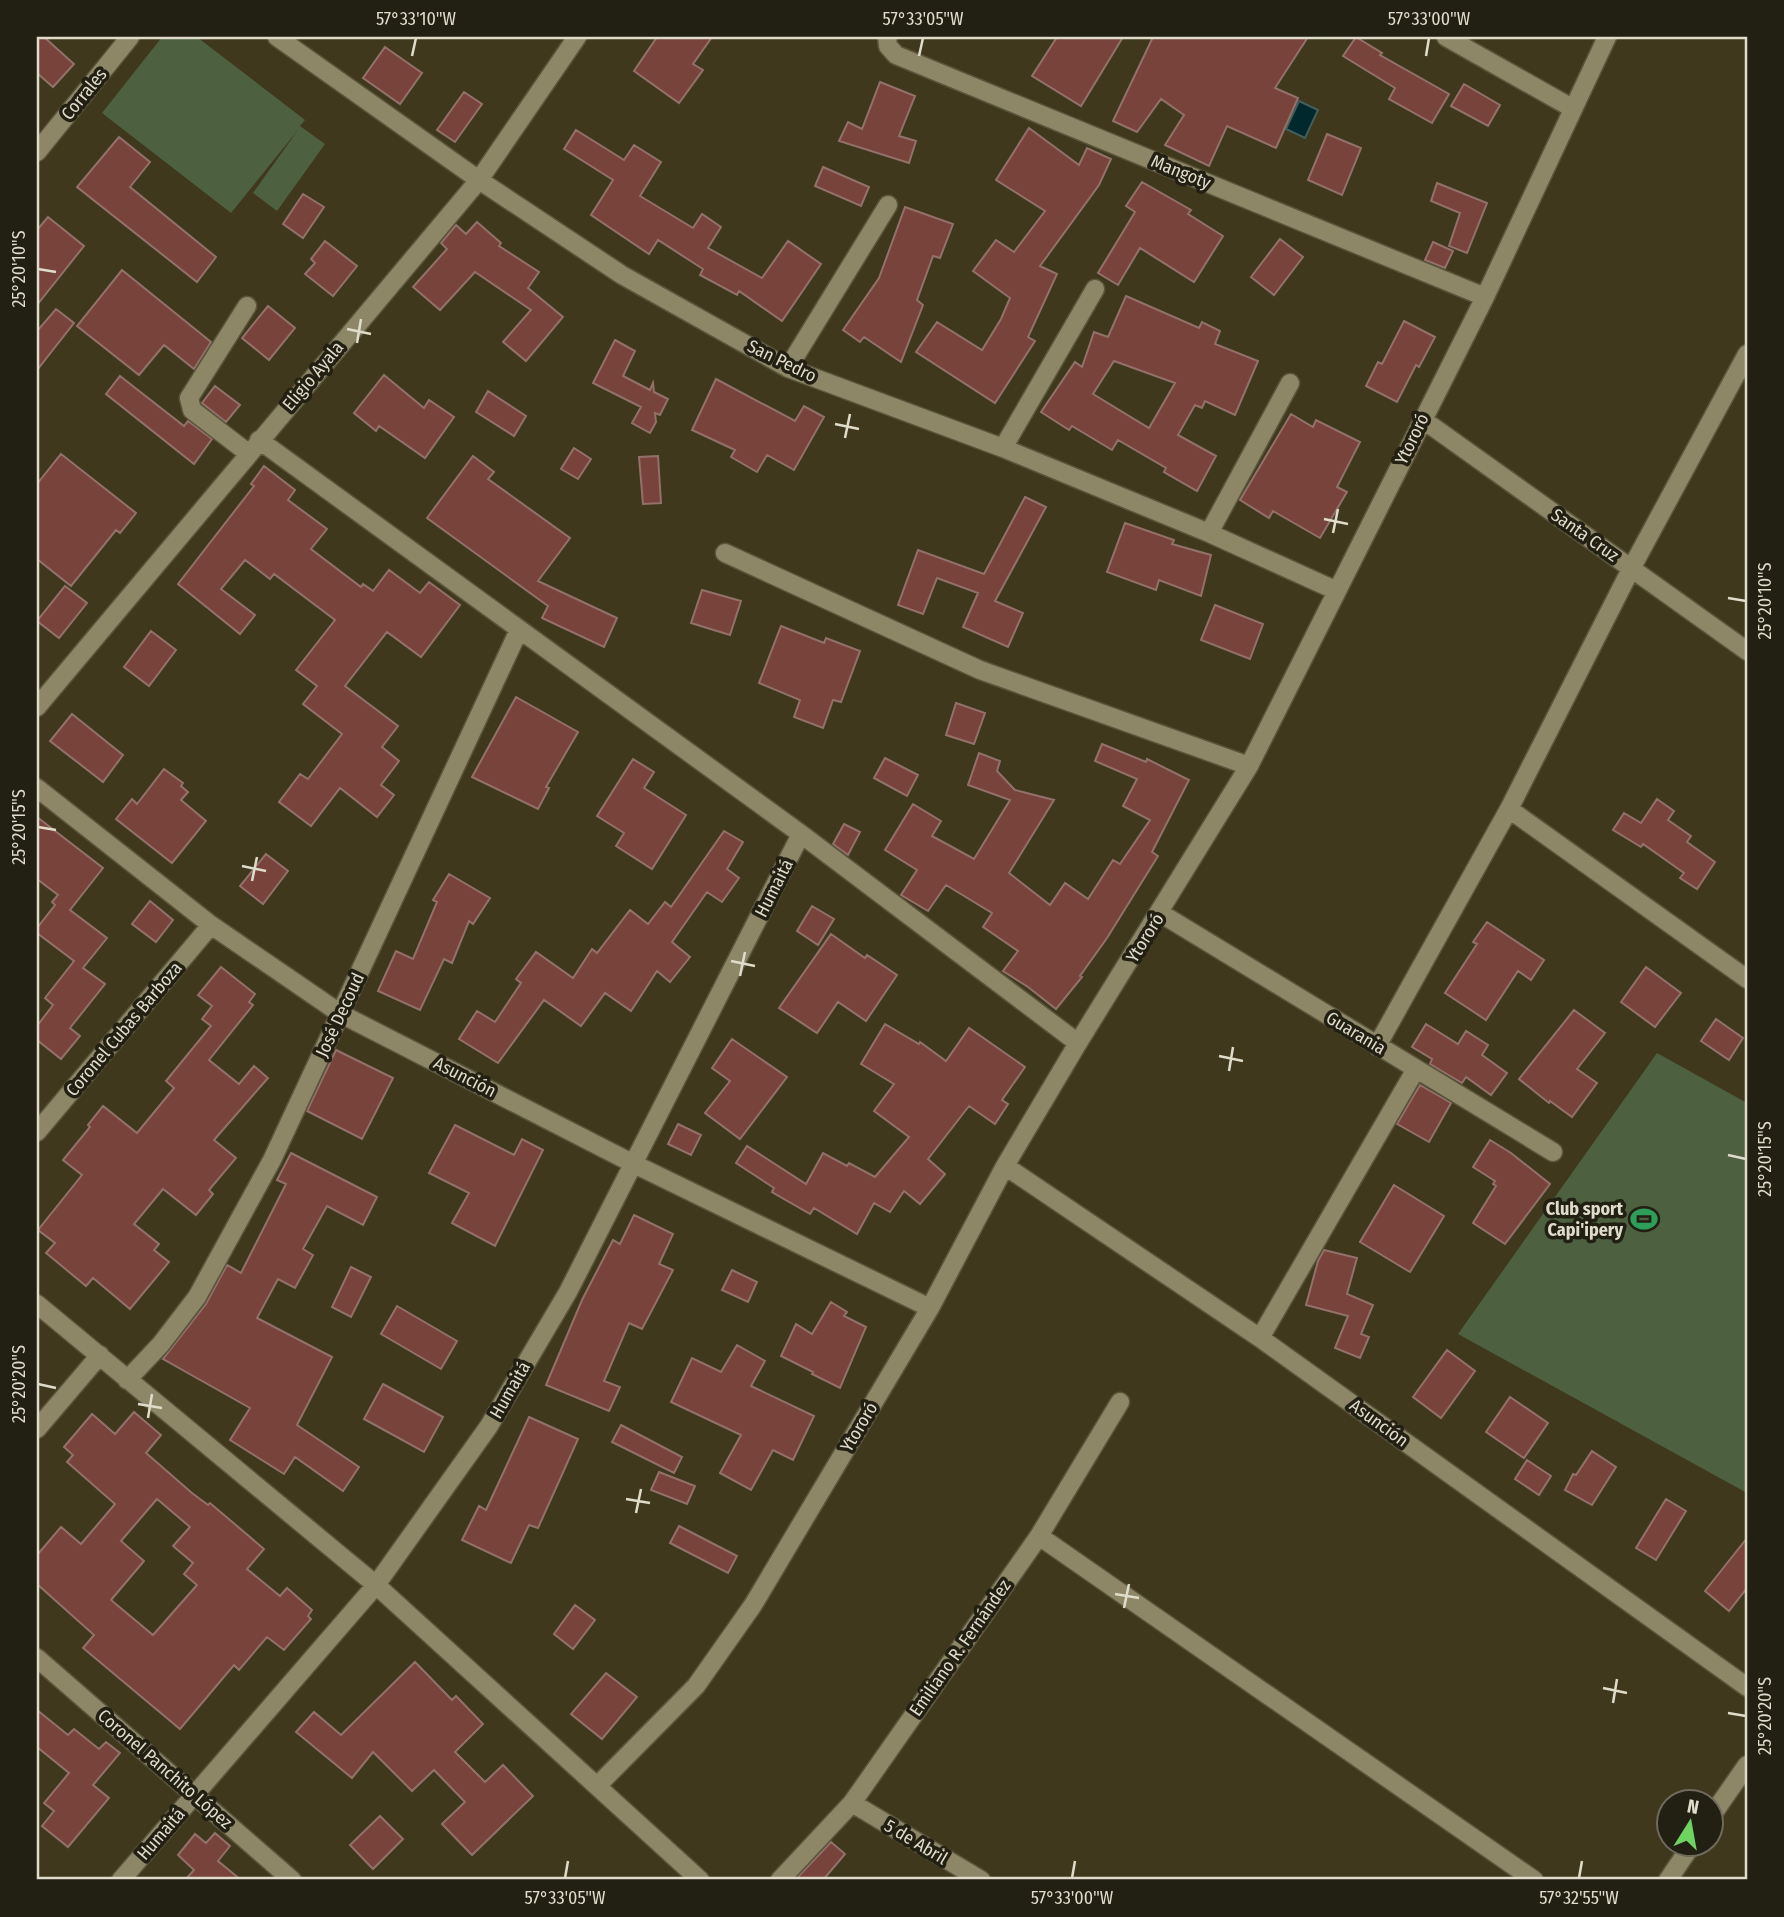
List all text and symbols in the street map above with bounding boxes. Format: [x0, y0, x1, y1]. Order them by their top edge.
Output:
text: 57°33'10"W [376, 8, 457, 30]
text: 57°33'05"W [883, 8, 964, 30]
text: 57°33'00"W [1388, 8, 1471, 30]
street label: Corrales [57, 63, 112, 124]
street label: Mangoty [1148, 150, 1214, 194]
text: 25°20'10"S [8, 230, 30, 308]
street label: San Pedro [744, 335, 820, 387]
street label: Eligio Ayala [278, 337, 348, 415]
street label: Ytororó [1390, 410, 1434, 468]
street label: Santa Cruz [1547, 504, 1623, 566]
text: 25°20'10"S [1754, 562, 1776, 640]
text: 25°20'15"S [8, 789, 30, 865]
street label: Humaitá [750, 855, 798, 921]
street label: Ytororó [1121, 909, 1169, 967]
street label: Coronel Cubas Barboza [61, 957, 187, 1101]
street label: José Decoud [311, 969, 369, 1061]
street label: Guarania [1322, 1007, 1390, 1059]
street label: Asunción [430, 1052, 500, 1102]
text: 25°20'15"S [1754, 1121, 1776, 1197]
place label: Club sport Capi'ipery [1546, 1198, 1624, 1241]
sports icon: Club sport Capi'ipery [1629, 1204, 1659, 1234]
text: 25°20'20"S [8, 1345, 30, 1423]
street label: Humaitá [485, 1357, 535, 1422]
street label: Asunción [1345, 1394, 1413, 1452]
street label: Ytororó [836, 1398, 882, 1456]
street label: Emiliano R. Fernández [905, 1576, 1015, 1720]
text: 25°20'20"S [1754, 1677, 1776, 1755]
street label: Coronel Panchito López [93, 1705, 237, 1833]
north arrow [1654, 1787, 1724, 1857]
text: N [1685, 1794, 1701, 1819]
street label: Humaitá [132, 1803, 190, 1865]
street label: 5 de Abril [880, 1815, 952, 1870]
text: 57°33'05"W [525, 1887, 606, 1909]
text: 57°33'00"W [1031, 1887, 1114, 1909]
text: 57°32'55"W [1539, 1887, 1619, 1909]

